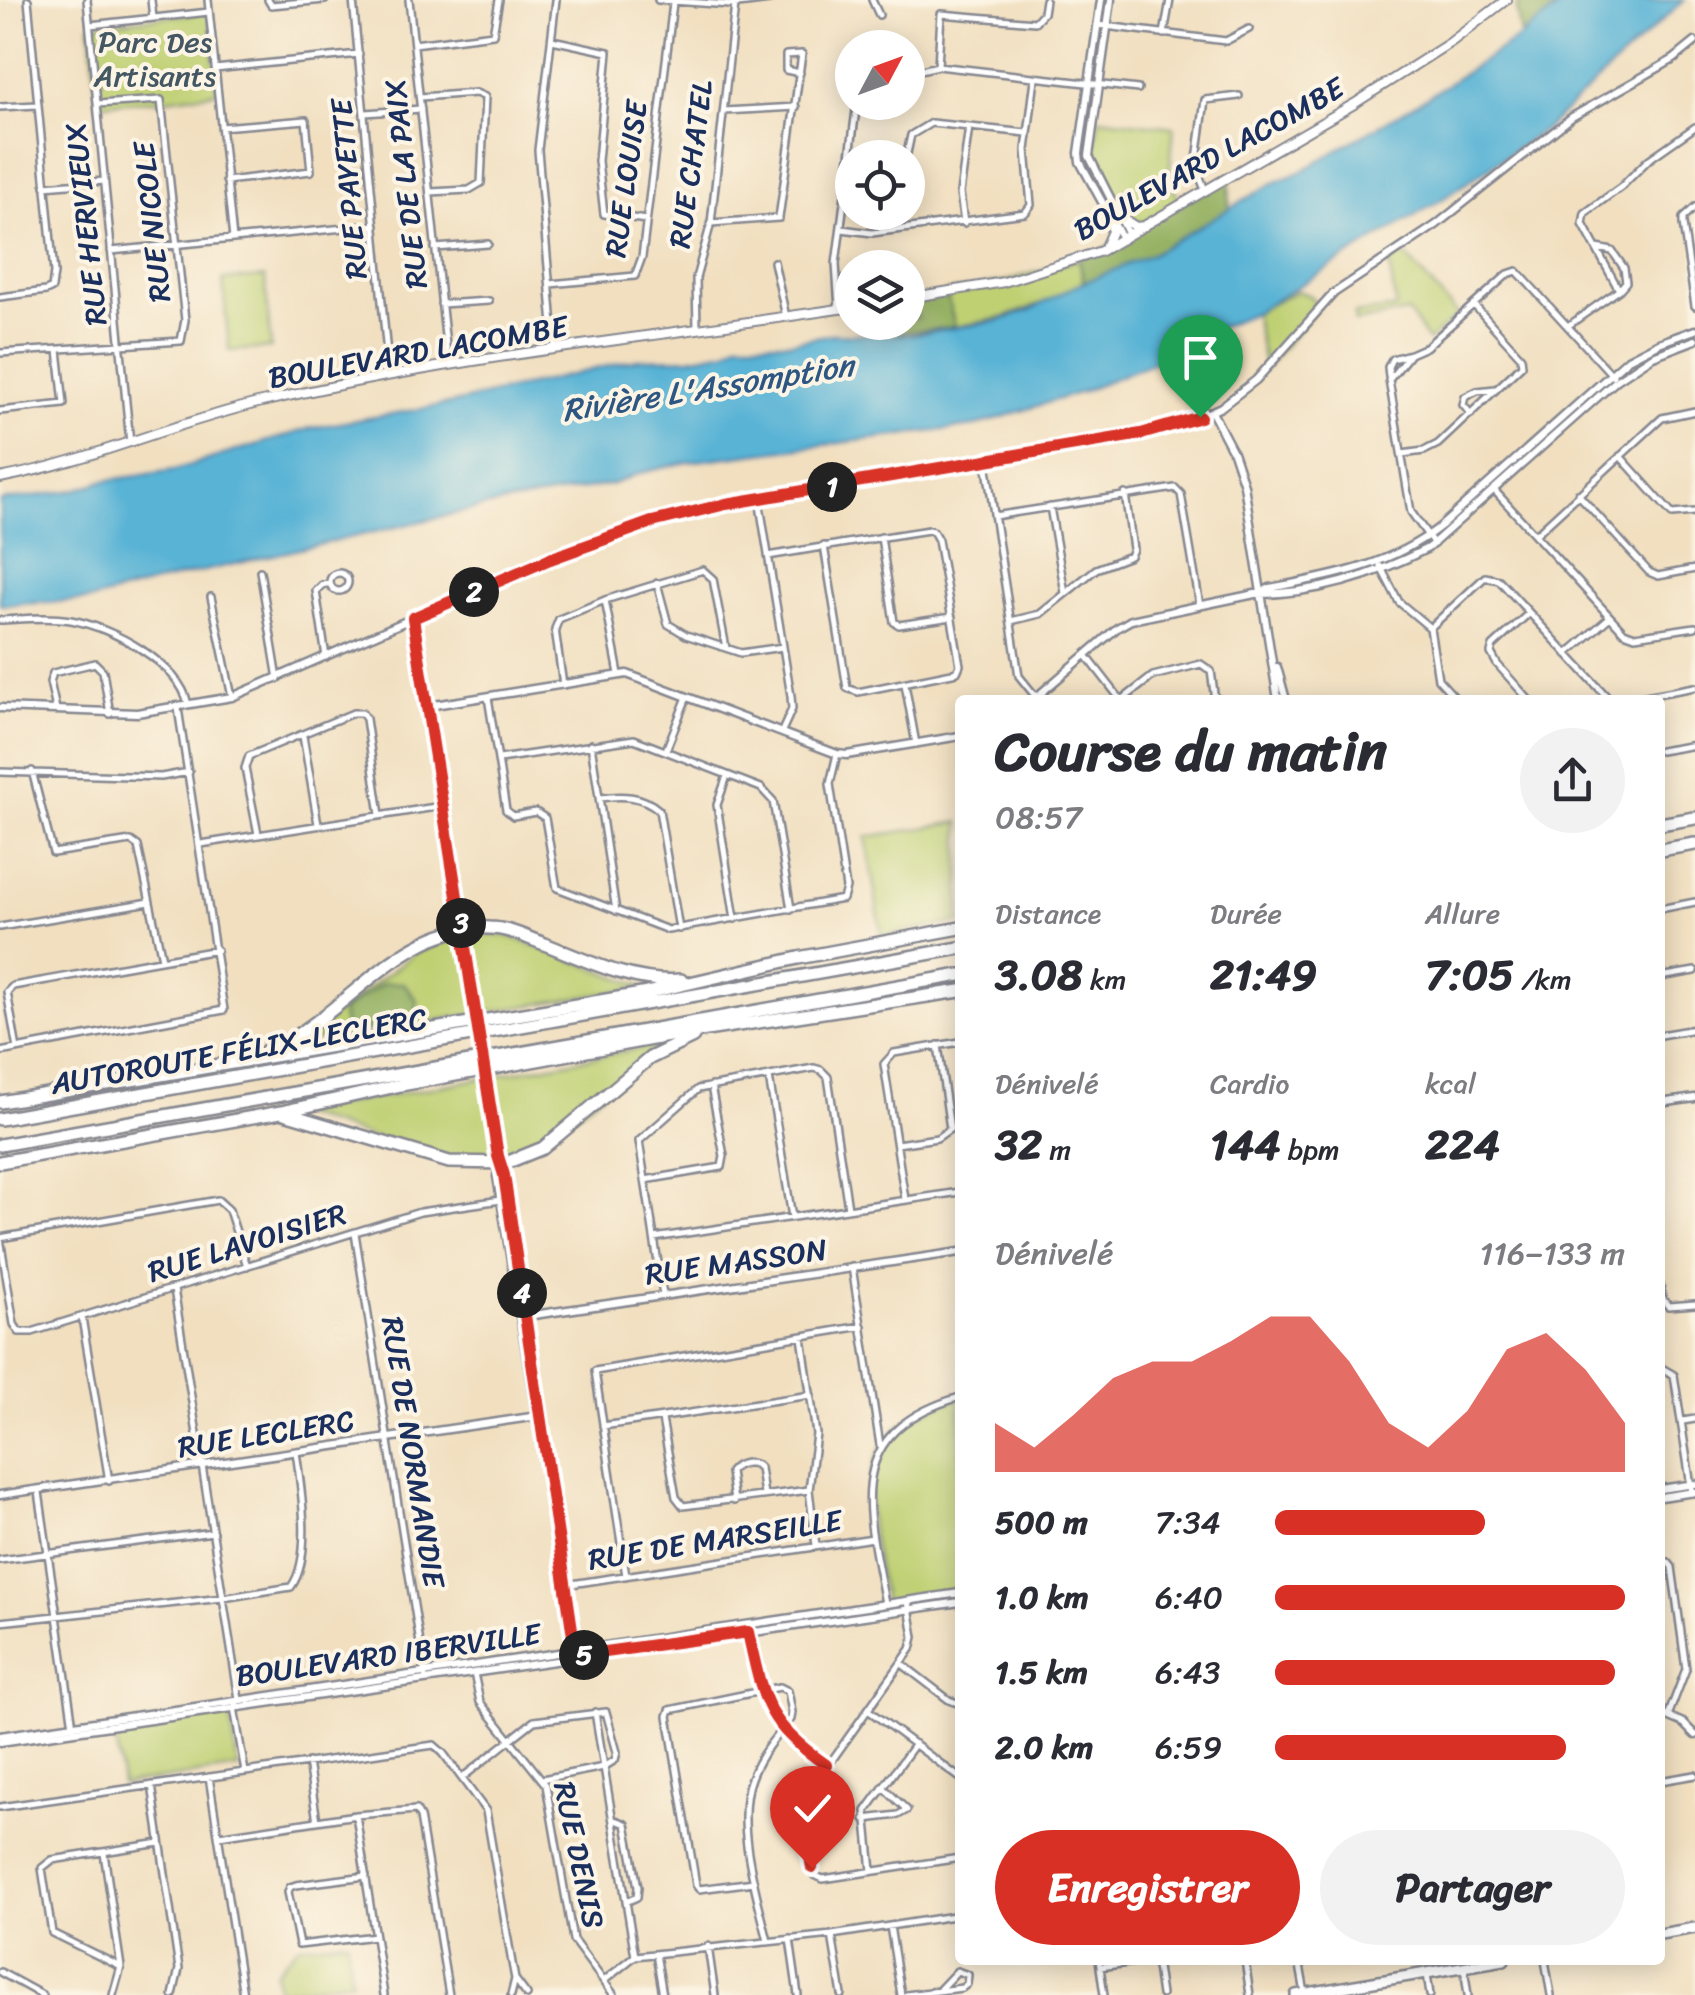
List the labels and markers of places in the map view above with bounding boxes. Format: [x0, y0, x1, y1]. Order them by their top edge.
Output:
pin [1158, 315, 1243, 418]
pin: 1 [807, 462, 857, 512]
pin: 2 [449, 567, 499, 617]
pin: 3 [436, 898, 486, 948]
pin: 4 [497, 1268, 547, 1318]
pin: 5 [559, 1630, 609, 1680]
pin [770, 1766, 855, 1869]

